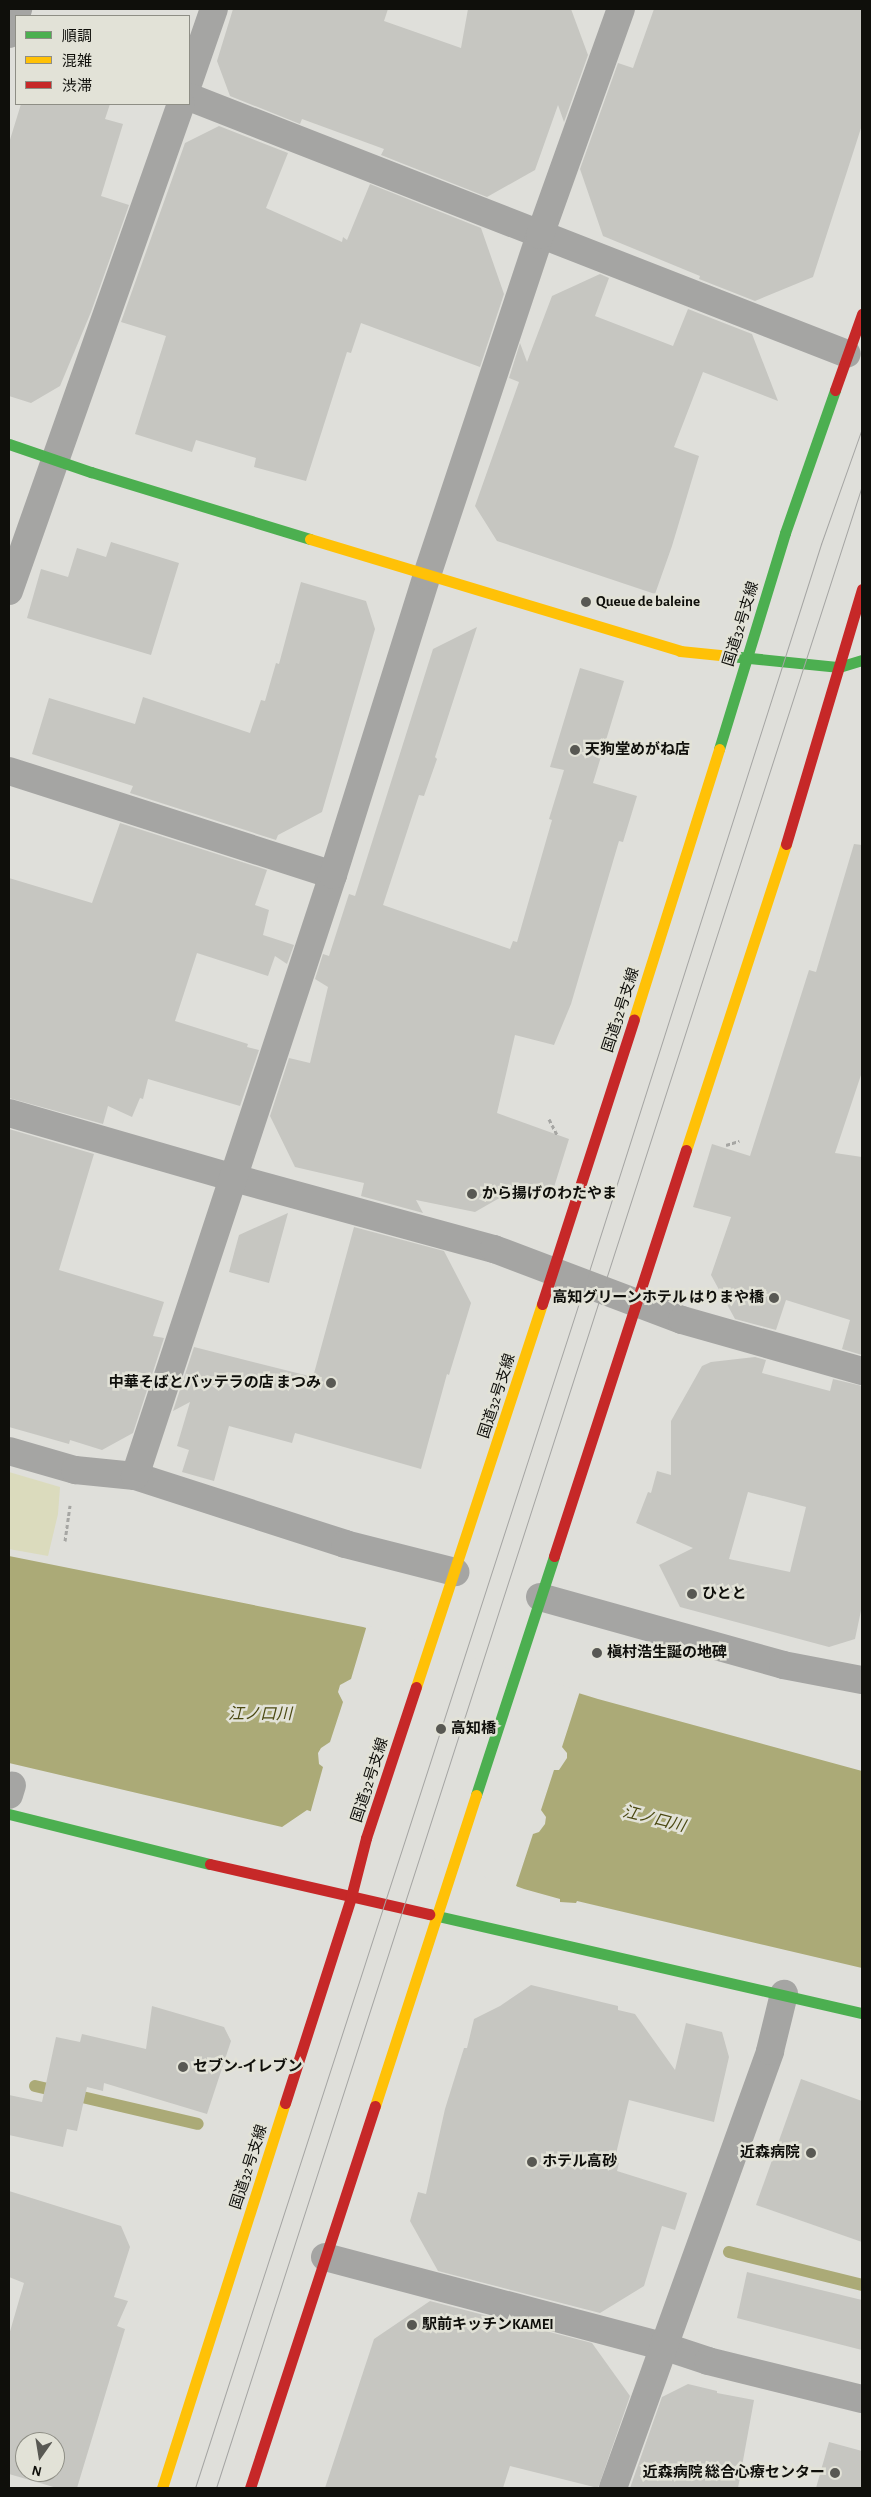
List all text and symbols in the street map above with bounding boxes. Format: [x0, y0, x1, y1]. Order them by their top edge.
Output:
legend [15, 15, 190, 105]
text: 順調 [62, 29, 92, 44]
text: 混雑 [62, 54, 92, 69]
text: 渋滞 [62, 79, 92, 94]
street label: 国道32号支線 [720, 579, 762, 669]
place label: Queue de baleine [596, 593, 700, 611]
marker: Queue de baleine [580, 596, 592, 608]
place label: 天狗堂めがね店 [585, 741, 690, 759]
marker: 天狗堂めがね店 [569, 744, 581, 756]
street label: 国道32号支線 [599, 965, 643, 1055]
place label: から揚げのわたやま [482, 1185, 617, 1203]
marker: から揚げのわたやま [466, 1188, 478, 1200]
place label: 高知グリーンホテル はりまや橋 [552, 1289, 764, 1307]
marker: 高知グリーンホテル はりまや橋 [768, 1292, 780, 1304]
street label: 国道32号支線 [475, 1351, 519, 1441]
place label: 中華そばとバッテラの店 まつみ [109, 1374, 321, 1392]
marker: 中華そばとバッテラの店 まつみ [325, 1377, 337, 1389]
place label: ひとと [702, 1585, 747, 1603]
marker: ひとと [686, 1588, 698, 1600]
place label: 槇村浩生誕の地碑 [607, 1644, 727, 1662]
marker: 槇村浩生誕の地碑 [591, 1647, 603, 1659]
water label: 江ノ口川 [228, 1704, 292, 1724]
place label: 高知橋 [451, 1720, 496, 1738]
marker: 高知橋 [435, 1723, 447, 1735]
street label: 国道32号支線 [348, 1735, 392, 1825]
water label: 江ノ口川 [621, 1802, 687, 1836]
place label: セブン-イレブン [193, 2058, 303, 2076]
marker: セブン-イレブン [177, 2061, 189, 2073]
street label: 国道32号支線 [227, 2122, 271, 2212]
place label: 近森病院 [740, 2144, 800, 2162]
marker: 近森病院 [804, 2146, 818, 2160]
place label: ホテル高砂 [542, 2153, 617, 2171]
marker: ホテル高砂 [526, 2156, 538, 2168]
place label: 駅前キッチンKAMEI [422, 2316, 554, 2334]
marker: 駅前キッチンKAMEI [406, 2319, 418, 2331]
north arrow [15, 2432, 65, 2482]
text: N [31, 2463, 43, 2479]
place label: 近森病院 総合心療センター [643, 2464, 825, 2482]
marker: 近森病院 総合心療センター [829, 2467, 841, 2479]

